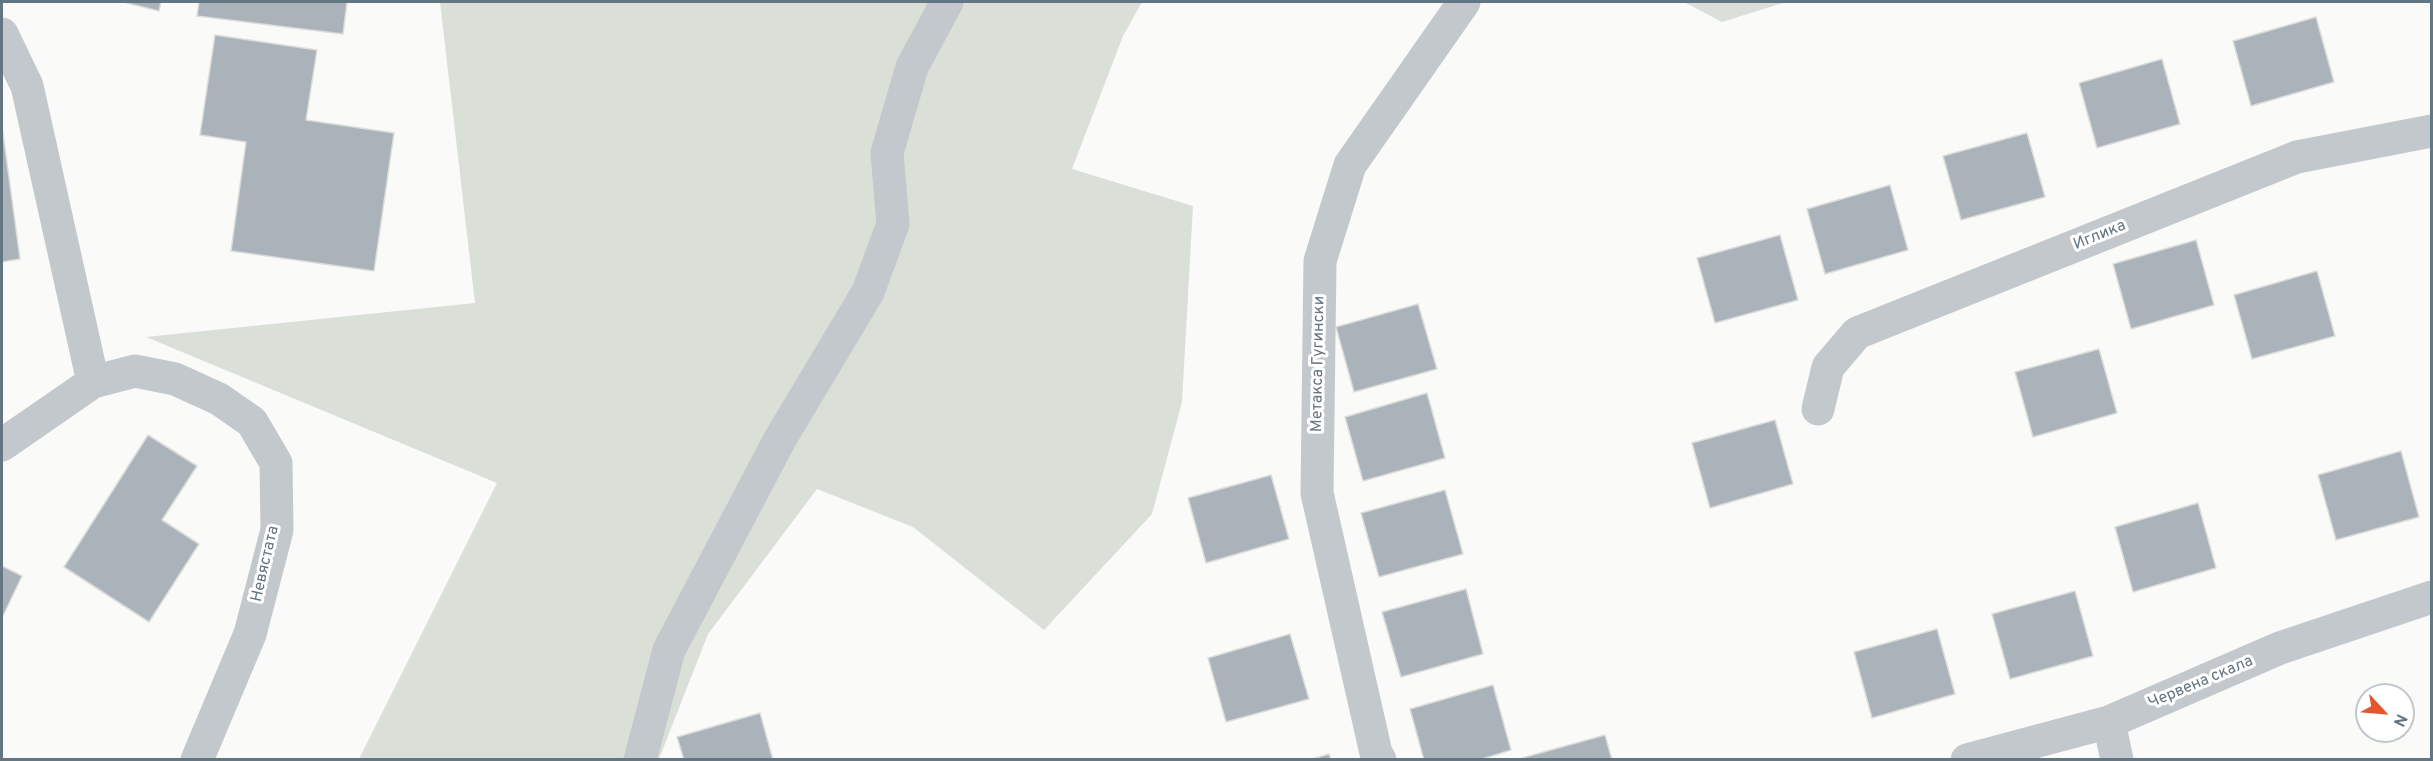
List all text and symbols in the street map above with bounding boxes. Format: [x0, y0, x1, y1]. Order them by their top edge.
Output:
street label: Иглика [2071, 217, 2129, 255]
street label: Метакса Гугински [1308, 296, 1330, 432]
street label: Невястата [248, 524, 284, 604]
street label: Червена скала [2146, 652, 2256, 714]
north arrow [2355, 683, 2415, 743]
text: N [2388, 710, 2411, 730]

